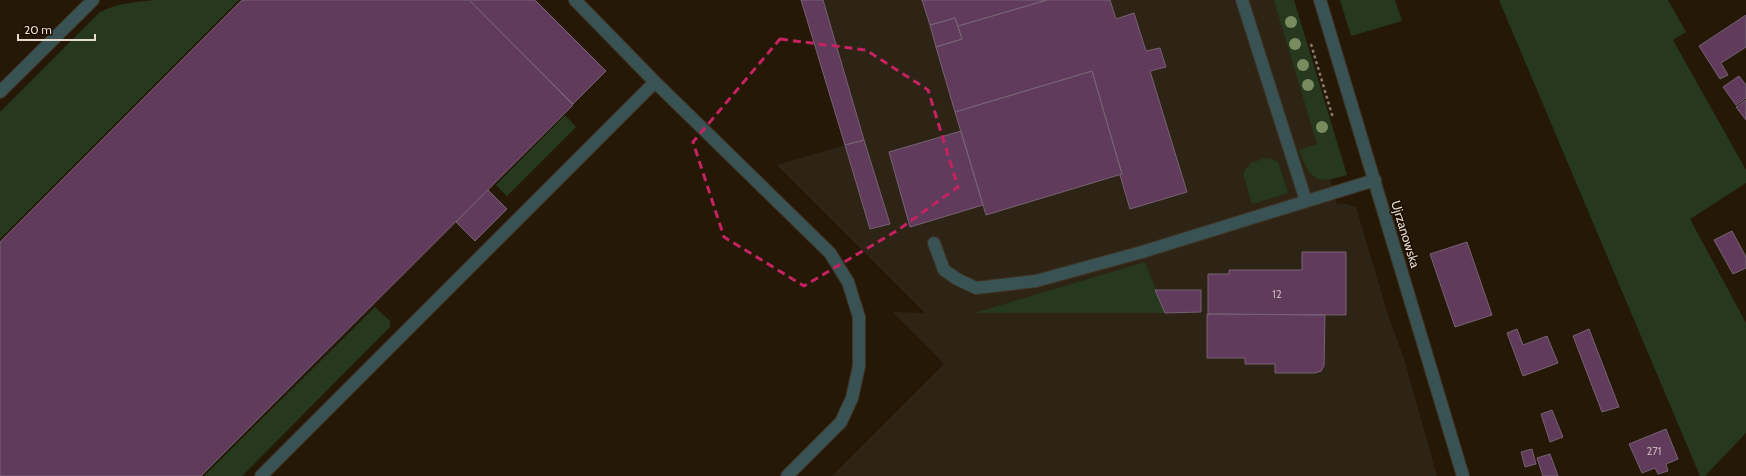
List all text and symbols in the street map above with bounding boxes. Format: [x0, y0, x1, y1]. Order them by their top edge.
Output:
scale bar [18, 16, 95, 42]
text: 20 m [24, 22, 52, 37]
street label: Ujrzanowska [1387, 198, 1424, 271]
house number: 12 [1272, 287, 1282, 301]
house number: 271 [1647, 444, 1661, 458]

